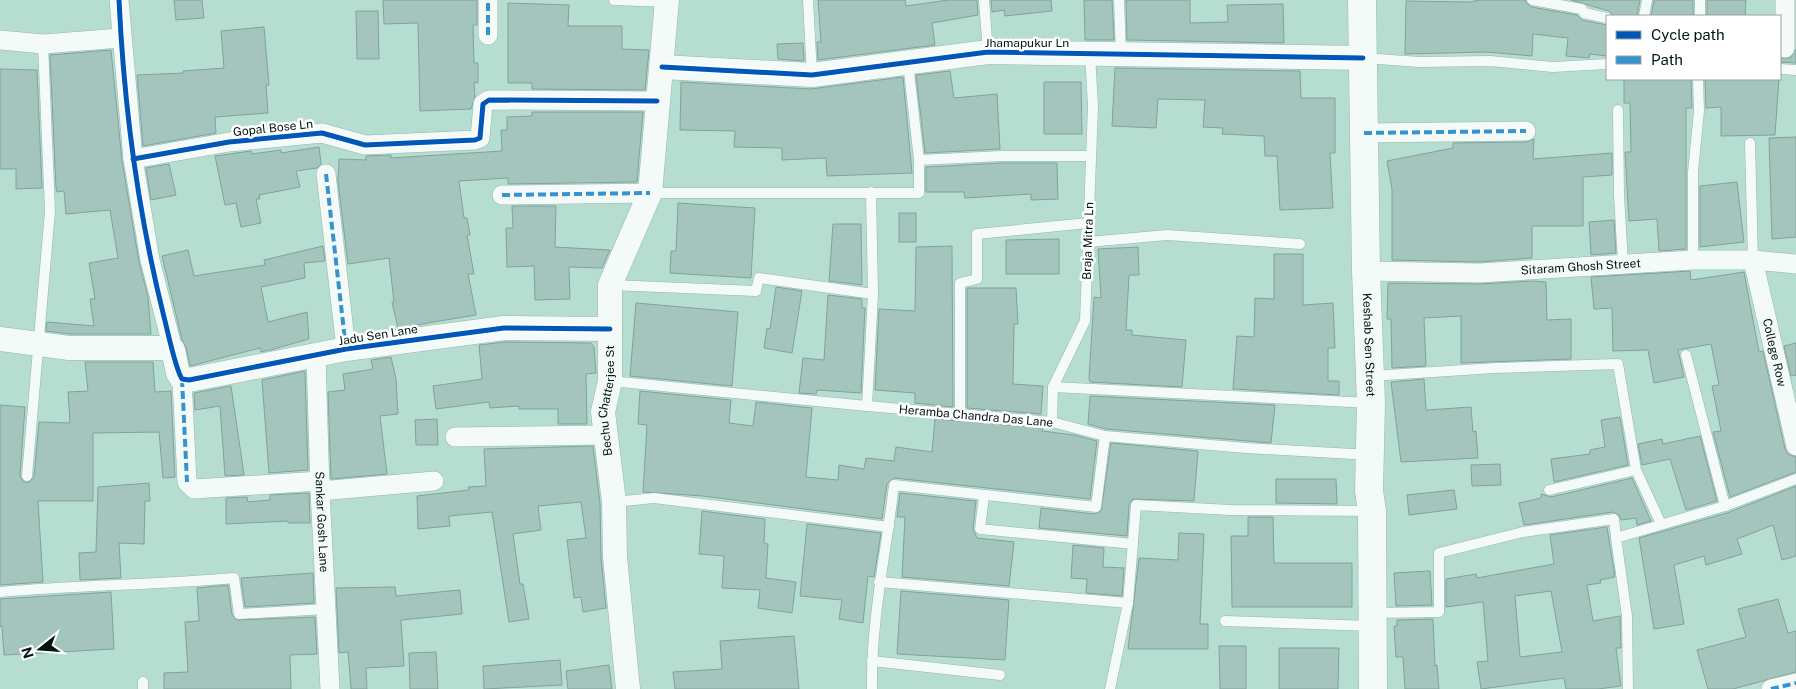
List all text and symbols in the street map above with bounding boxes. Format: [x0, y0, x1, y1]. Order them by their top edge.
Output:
legend [1606, 15, 1781, 80]
text: Cycle path [1651, 26, 1725, 43]
street label: Jhamapukur Ln [985, 36, 1069, 50]
text: Path [1651, 51, 1683, 68]
street label: Gopal Bose Ln [232, 117, 314, 139]
street label: Braja Mitra Ln [1080, 202, 1096, 280]
street label: Sitaram Ghosh Street [1520, 256, 1642, 277]
street label: Keshab Sen Street [1360, 293, 1378, 398]
street label: College Row [1760, 317, 1789, 389]
street label: Jadu Sen Lane [337, 322, 419, 348]
street label: Bechu Chatterjee St [596, 345, 617, 457]
street label: Heramba Chandra Das Lane [898, 402, 1054, 430]
street label: Sankar Gosh Lane [312, 471, 331, 573]
north arrow [15, 624, 65, 674]
text: N [18, 645, 37, 660]

